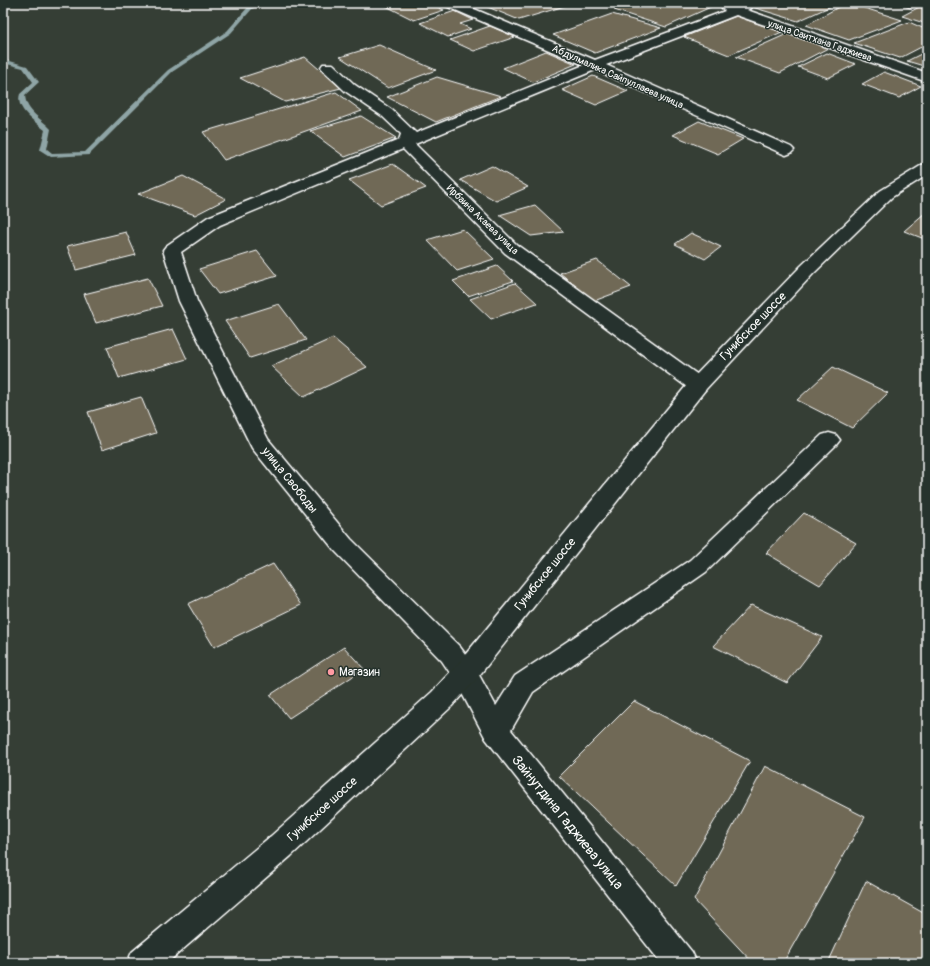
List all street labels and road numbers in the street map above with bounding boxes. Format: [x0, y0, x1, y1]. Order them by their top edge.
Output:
street label: улица Саитхана Гаджиева [765, 17, 874, 65]
street label: Абдулмалика Сайпуллаева улица [550, 42, 685, 111]
street label: Ирбаина Акаева улица [444, 182, 521, 257]
street label: Гунибское шоссе [717, 289, 790, 364]
street label: улица Свободы [258, 444, 321, 517]
street label: Гунибское шоссе [511, 535, 579, 614]
street label: Зайнутдина Гаджиева улица [508, 752, 627, 893]
street label: Гунибское шоссе [284, 774, 361, 845]

